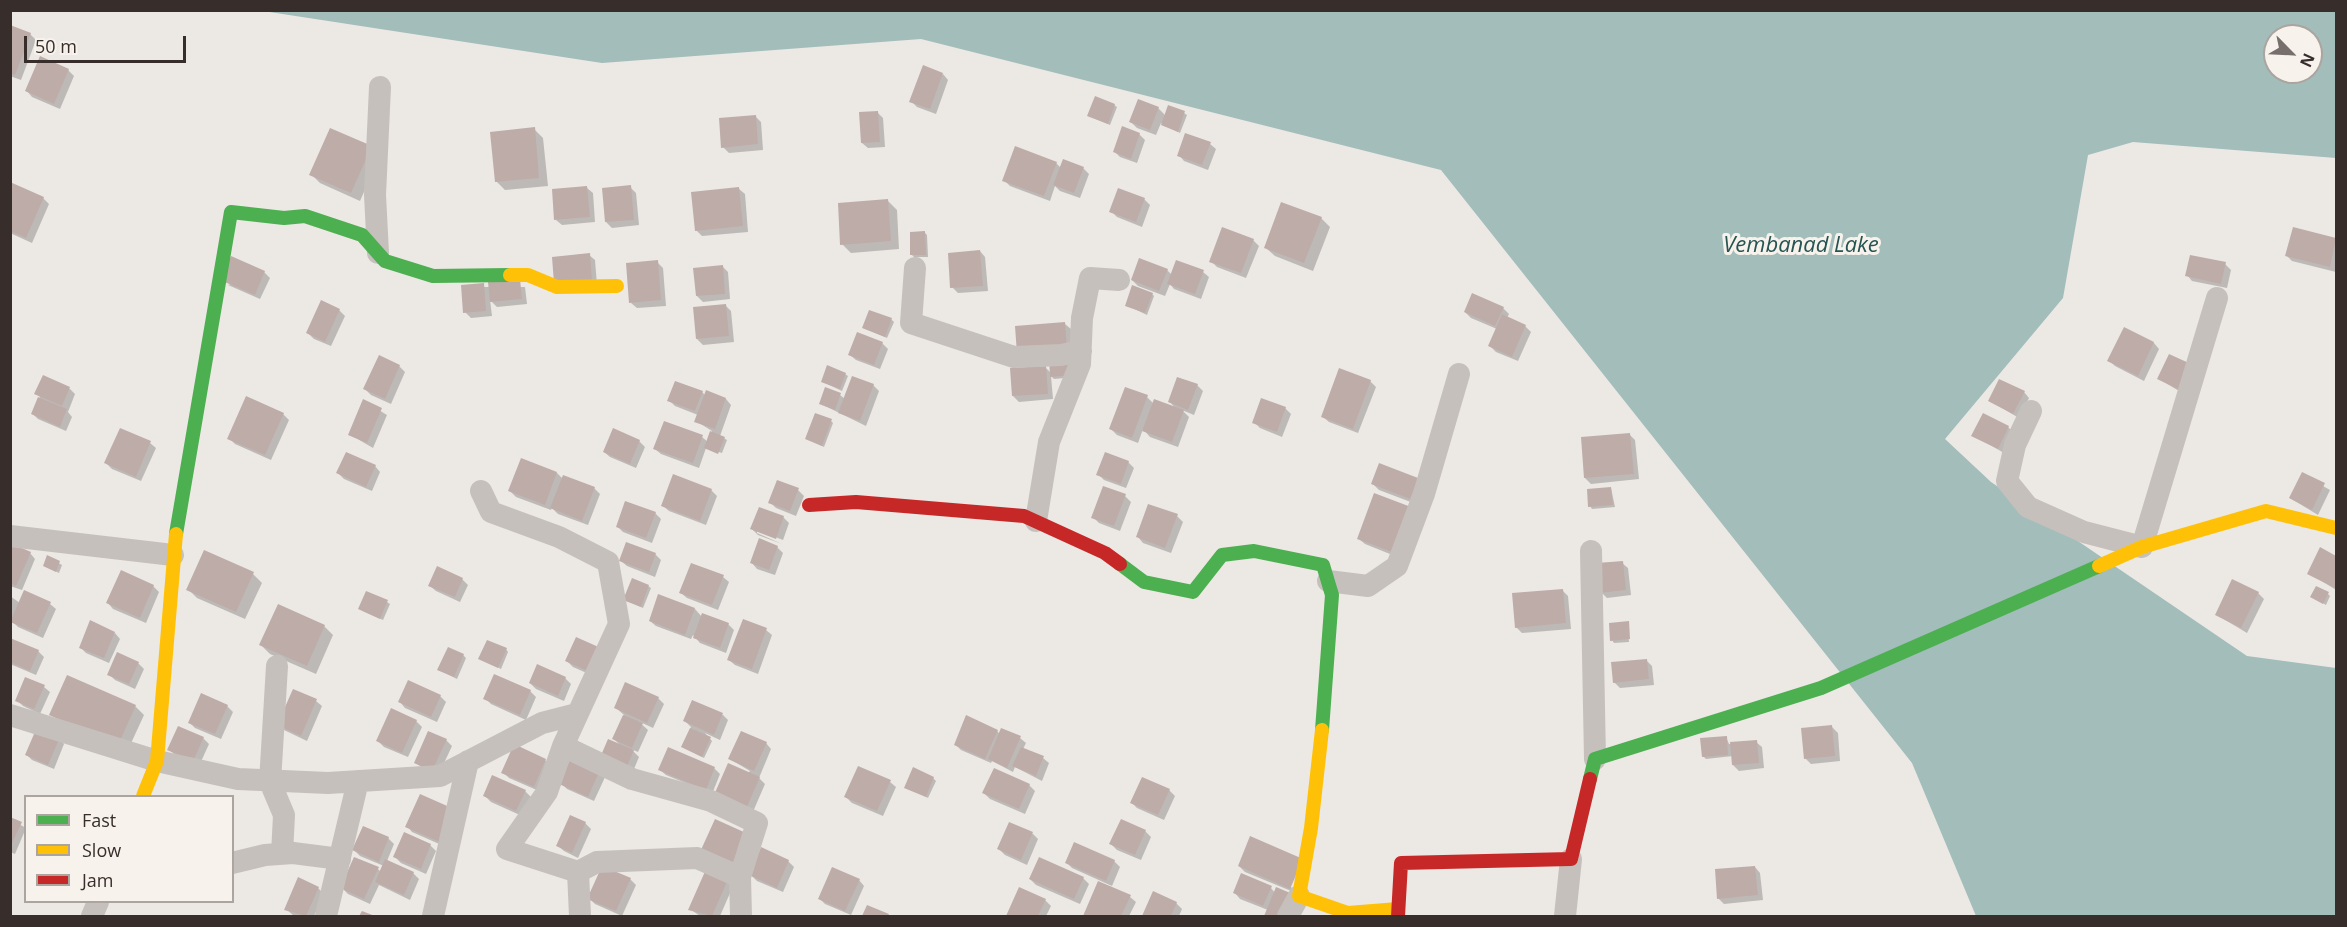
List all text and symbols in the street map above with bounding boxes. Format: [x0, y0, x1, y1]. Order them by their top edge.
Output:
scale bar [27, 24, 189, 62]
north arrow [2263, 24, 2323, 84]
text: 50 m [35, 34, 77, 58]
text: N [2295, 50, 2320, 71]
water label: Vembanad Lake [1723, 233, 1879, 259]
legend [24, 795, 234, 903]
text: Fast [82, 808, 116, 832]
text: Slow [82, 838, 121, 862]
text: Jam [82, 868, 114, 892]

